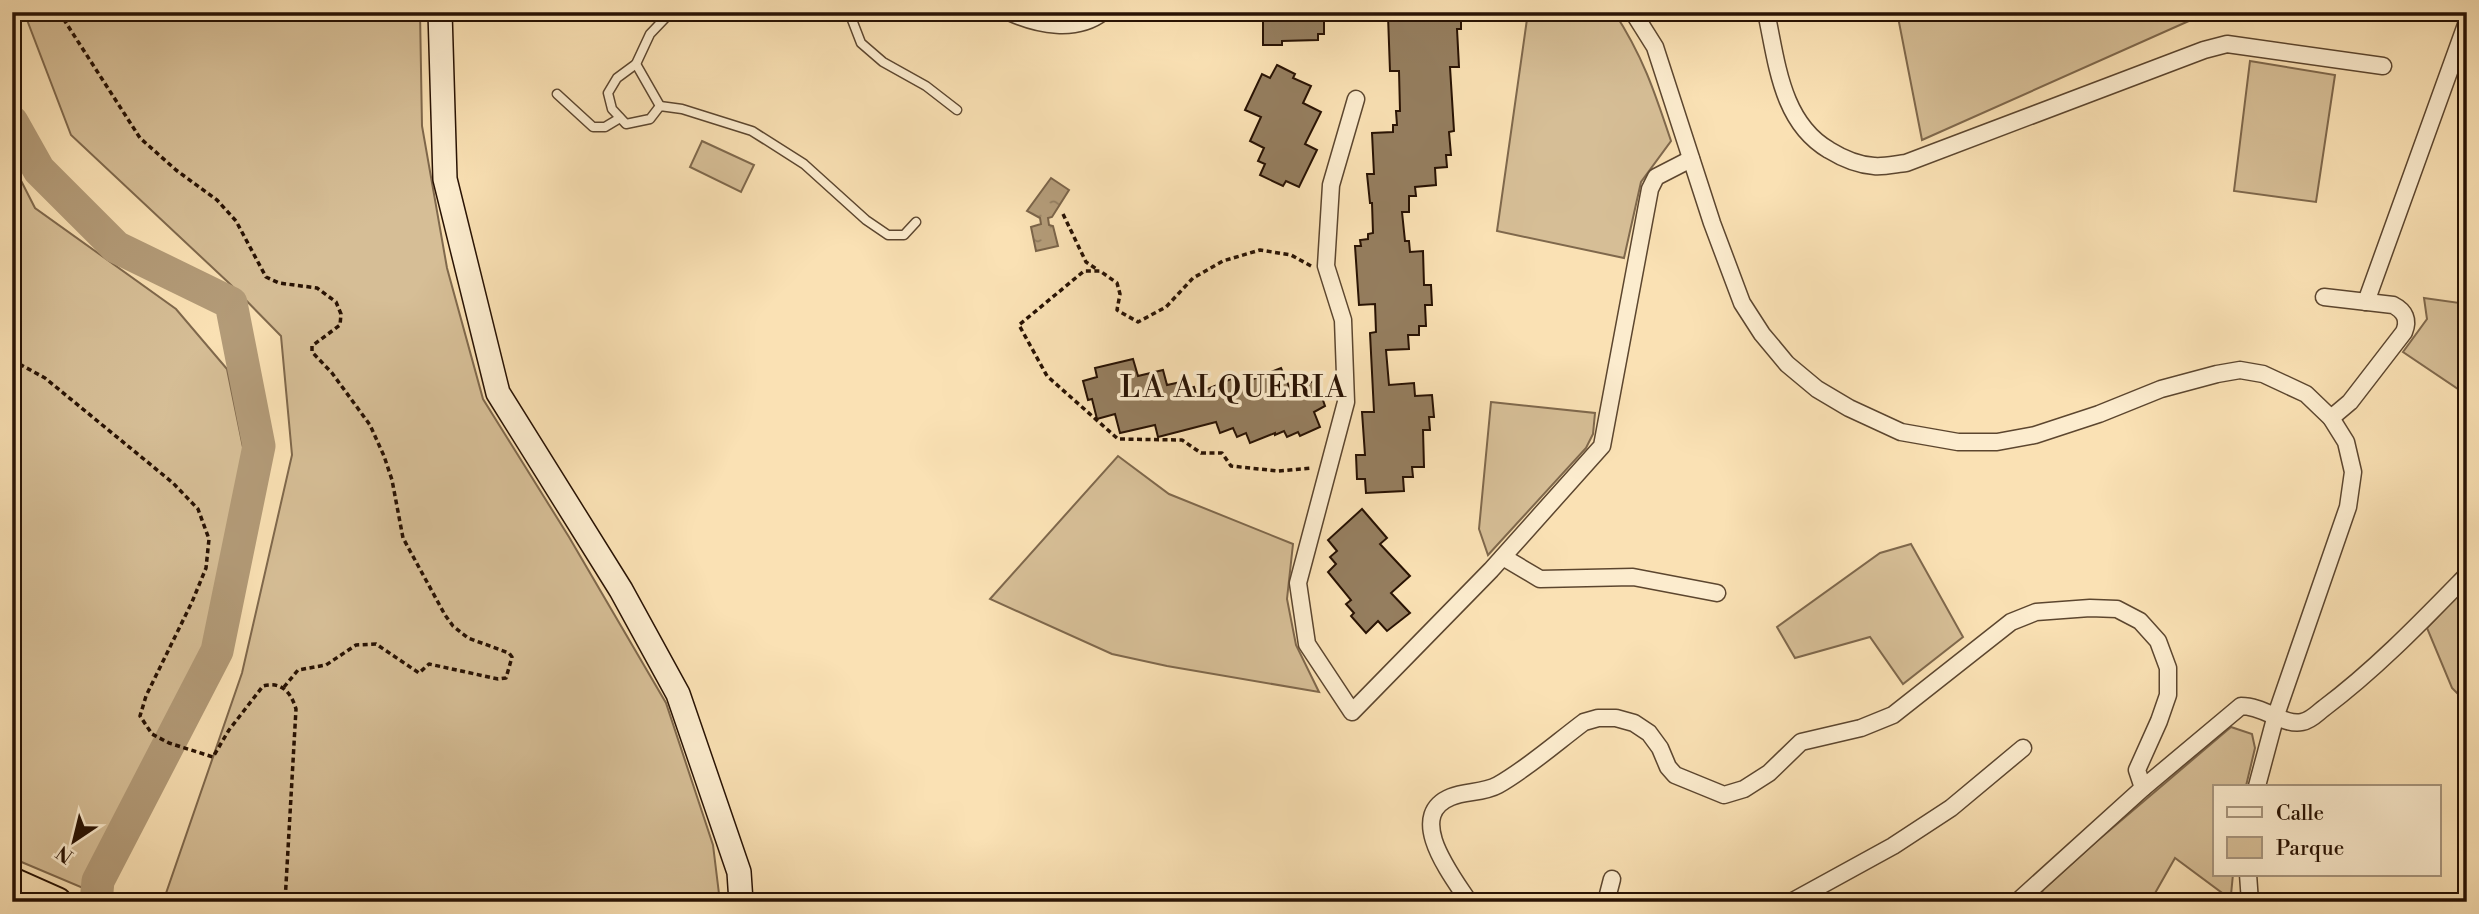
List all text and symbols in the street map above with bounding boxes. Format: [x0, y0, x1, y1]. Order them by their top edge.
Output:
district label: LA ALQUERIA [1120, 369, 1348, 407]
legend [2213, 785, 2440, 876]
text: Calle [2276, 801, 2324, 827]
north arrow [38, 806, 108, 876]
text: Parque [2276, 836, 2344, 862]
text: N [52, 840, 78, 868]

